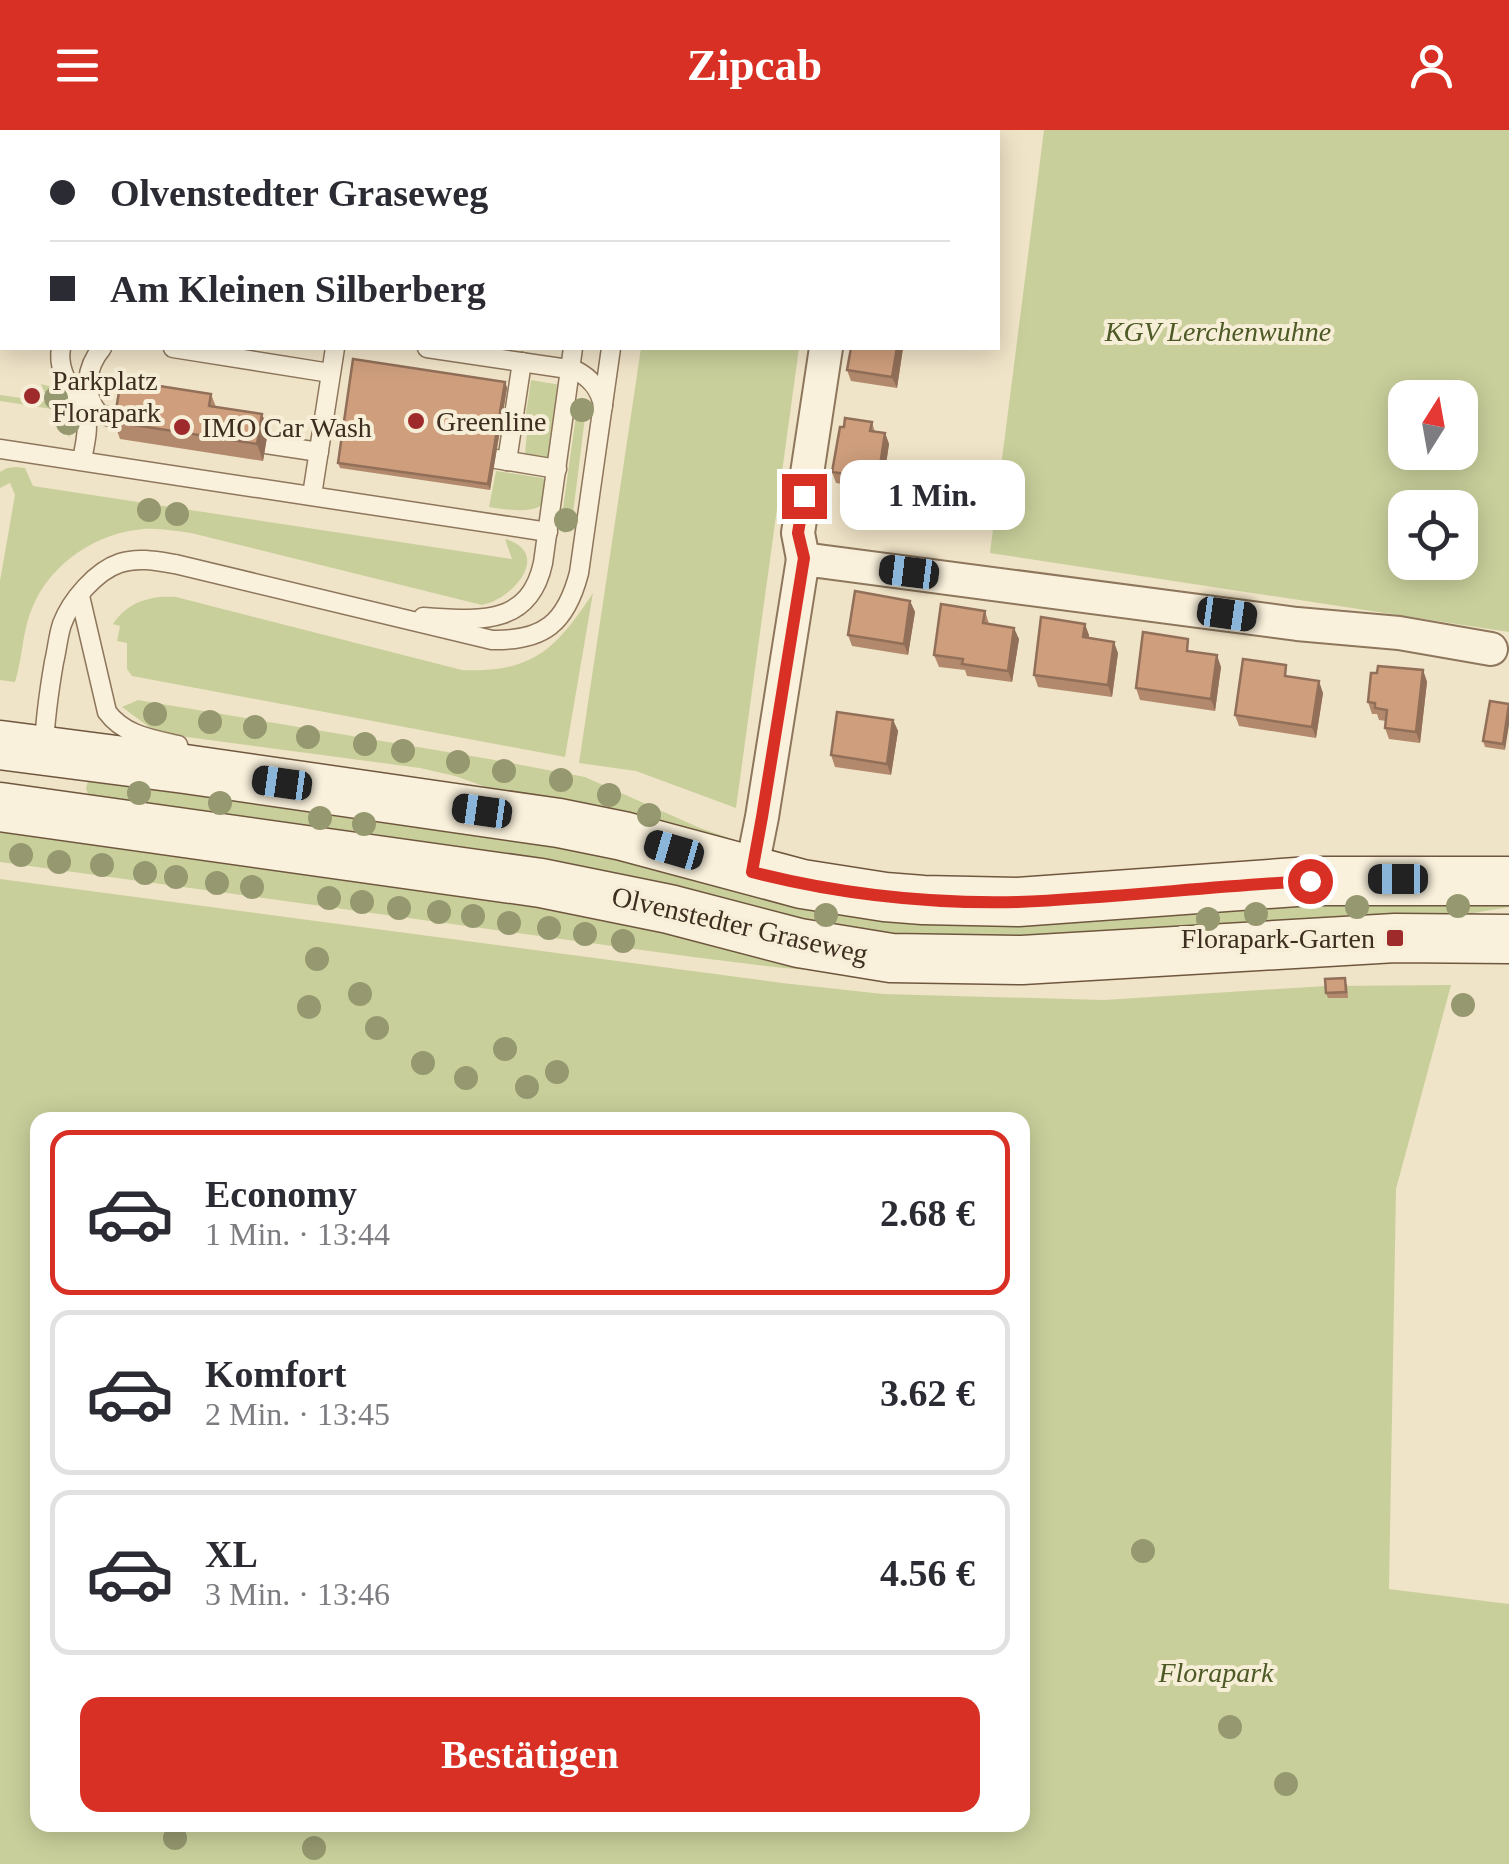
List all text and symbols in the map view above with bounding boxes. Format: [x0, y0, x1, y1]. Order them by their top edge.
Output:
icon: menu [50, 38, 105, 93]
icon: person [1404, 38, 1459, 93]
text: Zipcab [687, 40, 822, 90]
text: Olvenstedter Graseweg [110, 172, 488, 214]
text: Am Kleinen Silberberg [110, 268, 486, 310]
park label: KGV Lerchenwuhne [1104, 316, 1331, 347]
place label: Parkplatz Florapark [52, 365, 161, 428]
north arrow [1388, 380, 1478, 470]
map controls [1388, 380, 1478, 580]
marker: Parkplatz Florapark [21, 385, 43, 407]
place label: Greenline [436, 406, 546, 437]
marker: Greenline [405, 410, 427, 432]
place label: IMO Car Wash [202, 412, 372, 443]
marker: IMO Car Wash [171, 416, 193, 438]
callout: 1 Min. [839, 461, 1024, 531]
route end [782, 474, 827, 519]
text: 1 Min. [888, 477, 977, 513]
button: locate [1388, 490, 1478, 580]
car [877, 553, 941, 591]
car [1195, 595, 1259, 633]
car [250, 764, 314, 802]
car [450, 792, 514, 830]
car [641, 827, 707, 873]
route start [1288, 859, 1333, 904]
car [1368, 864, 1428, 894]
street label: Olvenstedter Graseweg [609, 880, 871, 970]
place label: Florapark-Garten [1181, 923, 1375, 954]
marker: Florapark-Garten [1384, 927, 1406, 949]
icon: car [85, 1168, 175, 1258]
text: Economy [205, 1173, 357, 1215]
text: 2.68 € [880, 1192, 975, 1234]
text: 1 Min. · 13:44 [205, 1216, 390, 1252]
icon: car [85, 1348, 175, 1438]
text: Komfort [205, 1353, 346, 1395]
text: 3.62 € [880, 1372, 975, 1414]
text: 2 Min. · 13:45 [205, 1396, 390, 1432]
icon: car [85, 1528, 175, 1618]
text: XL [205, 1533, 258, 1575]
text: 4.56 € [880, 1552, 975, 1594]
text: 3 Min. · 13:46 [205, 1576, 390, 1612]
park label: Florapark [1157, 1657, 1274, 1688]
button: Bestätigen [80, 1697, 980, 1812]

